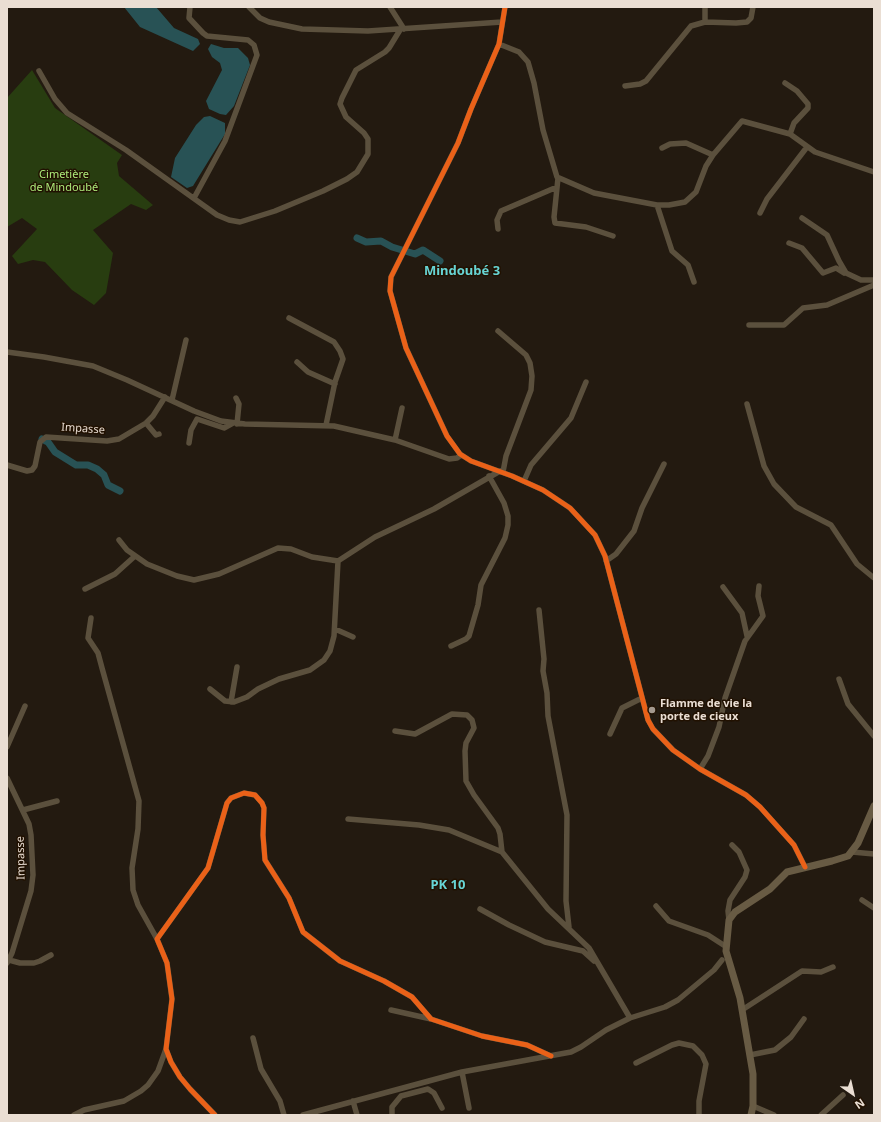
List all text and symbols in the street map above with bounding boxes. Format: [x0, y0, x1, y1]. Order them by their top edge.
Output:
park label: Cimetière de Mindoubé [30, 168, 98, 194]
district label: Mindoubé 3 [424, 263, 500, 279]
street label: Impasse [61, 421, 105, 437]
place label: Flamme de vie la porte de cieux [660, 697, 752, 723]
marker: Flamme de vie la porte de cieux [647, 705, 657, 715]
street label: Impasse [14, 836, 28, 880]
district label: PK 10 [431, 877, 465, 893]
north arrow [833, 1074, 873, 1114]
text: N [852, 1096, 868, 1113]

